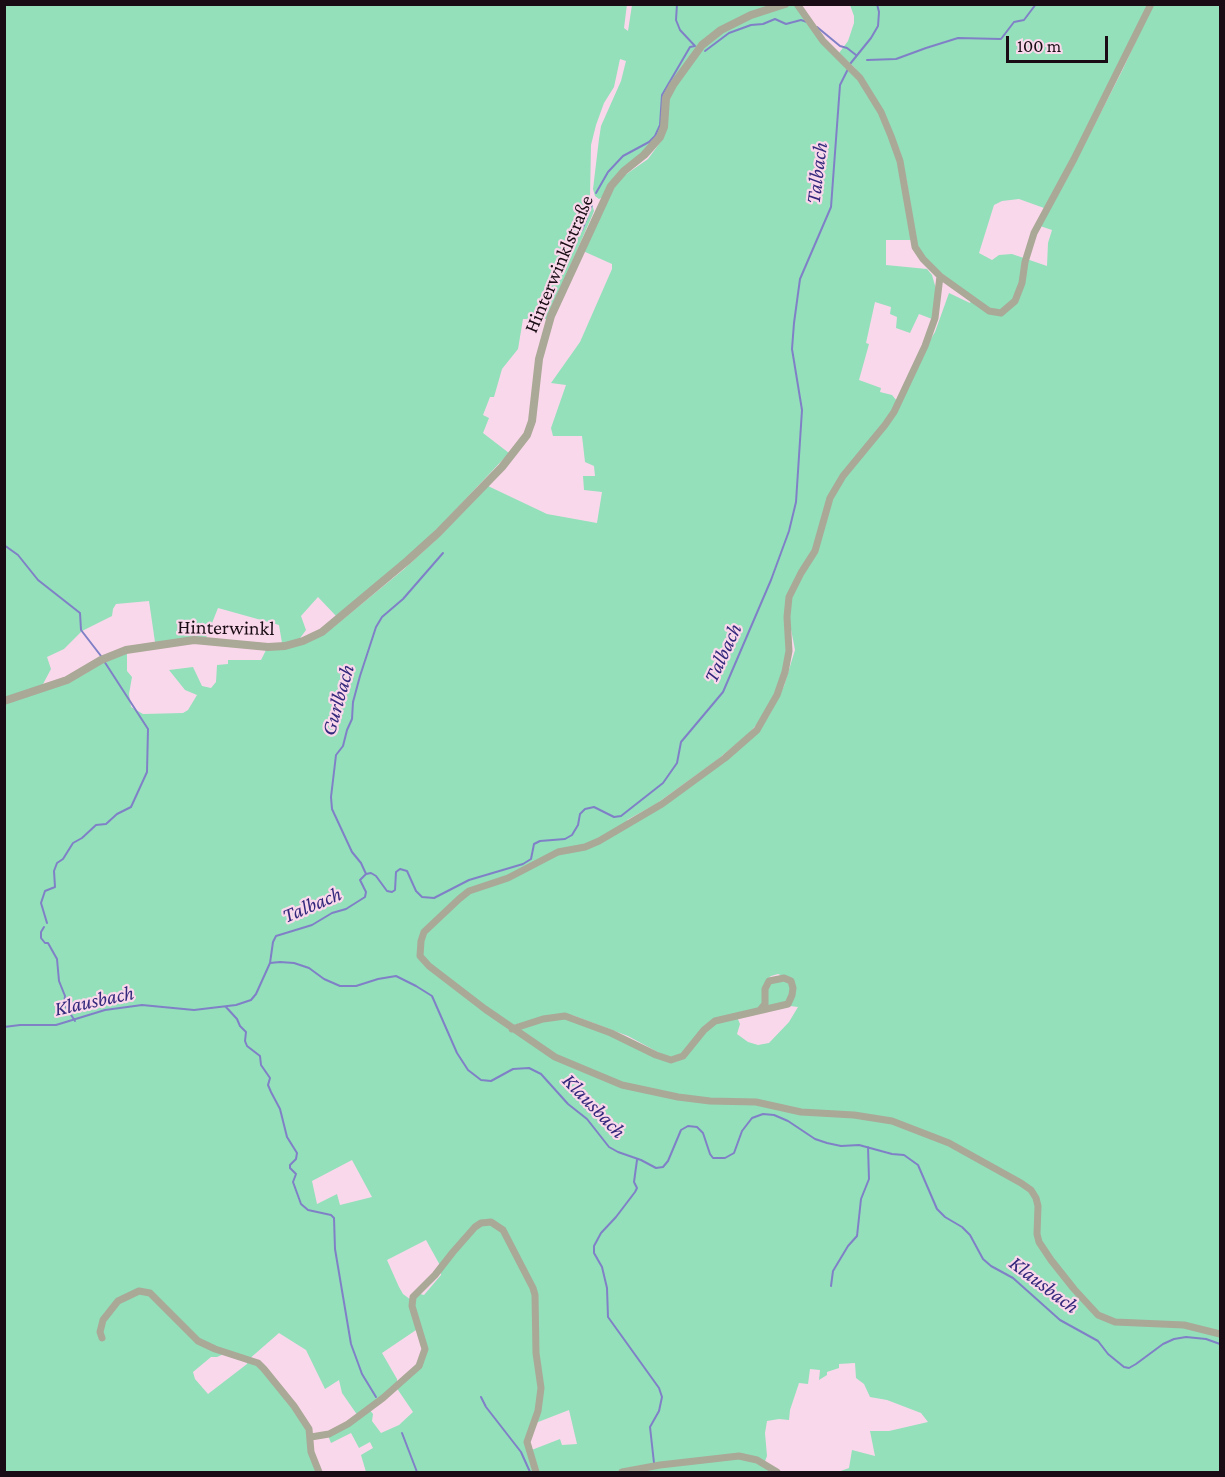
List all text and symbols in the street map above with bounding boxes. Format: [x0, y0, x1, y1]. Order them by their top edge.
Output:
scale bar [1009, 24, 1111, 62]
text: 100 m [1017, 36, 1061, 56]
water label: Talbach [801, 141, 833, 205]
street label: Hinterwinklstraße [519, 191, 599, 337]
street label: Hinterwinkl [177, 615, 275, 641]
water label: Talbach [698, 620, 748, 686]
water label: Gurlbach [316, 662, 360, 738]
water label: Talbach [278, 881, 346, 929]
water label: Klausbach [52, 980, 136, 1022]
water label: Klausbach [557, 1068, 631, 1144]
water label: Klausbach [1004, 1251, 1084, 1319]

